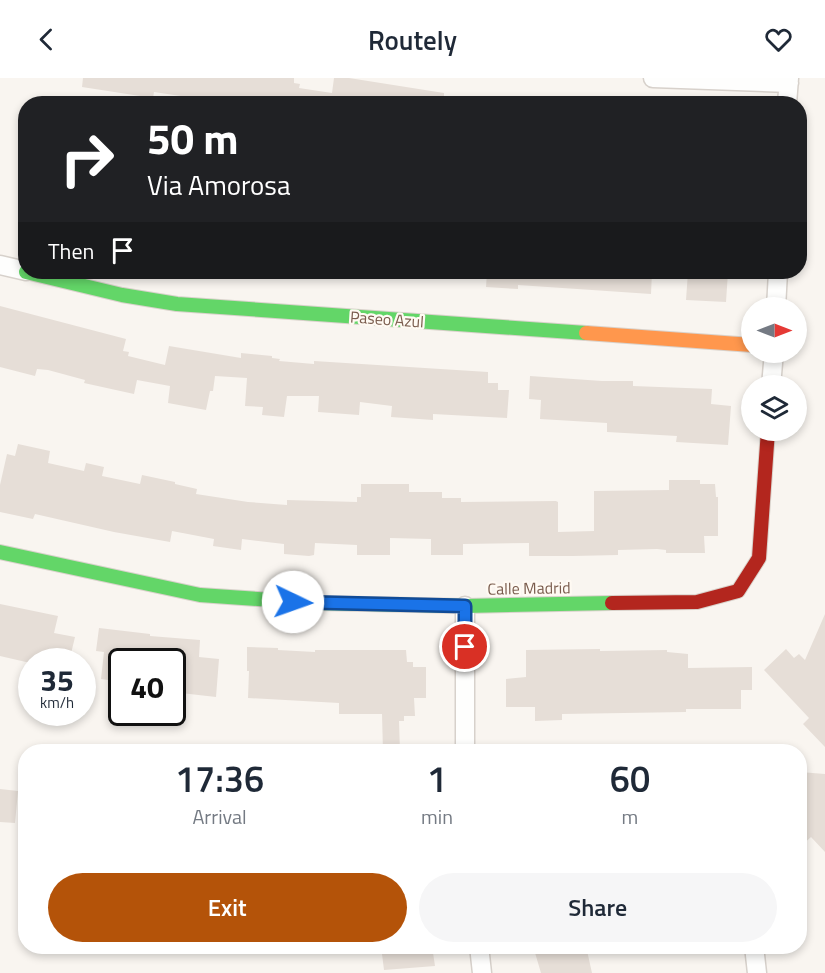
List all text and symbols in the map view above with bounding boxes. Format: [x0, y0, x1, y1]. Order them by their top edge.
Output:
text: Routely [368, 19, 457, 60]
icon: back [30, 23, 63, 56]
icon: heart [762, 23, 795, 56]
text: 50 m [147, 106, 239, 170]
icon: right [48, 120, 126, 198]
text: Via Amorosa [147, 164, 290, 205]
text: Then [48, 234, 94, 268]
icon: arrive [106, 234, 139, 267]
north arrow [741, 297, 807, 363]
map controls [741, 297, 807, 441]
street label: Paseo Azul [349, 304, 425, 334]
button: layers [741, 375, 807, 441]
position arrow [261, 570, 325, 634]
street label: Calle Madrid [487, 575, 571, 601]
pin [439, 621, 490, 672]
icon: arrive [448, 630, 481, 663]
speed limit sign: 40 [108, 648, 186, 726]
text: 35 [40, 657, 74, 703]
text: km/h [40, 691, 74, 714]
text: 17:36 [175, 751, 264, 806]
text: 1 [427, 751, 447, 806]
text: 60 [610, 751, 650, 806]
text: Arrival [192, 801, 247, 832]
text: min [421, 801, 453, 832]
text: m [622, 801, 638, 832]
button: Exit [48, 873, 407, 942]
button: Share [419, 873, 777, 942]

